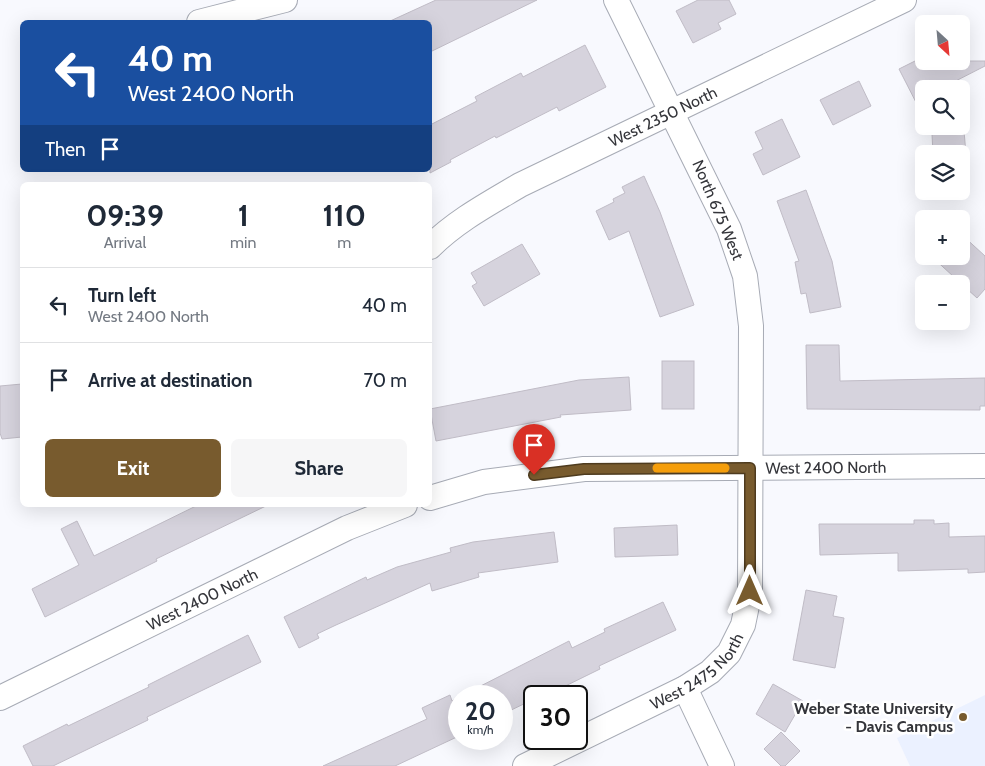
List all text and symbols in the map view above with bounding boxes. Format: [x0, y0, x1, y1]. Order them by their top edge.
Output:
north arrow [915, 15, 970, 70]
map controls [915, 15, 970, 330]
text: 40 m [128, 37, 213, 80]
icon: left [45, 40, 110, 105]
text: West 2400 North [128, 80, 294, 107]
button: search [915, 80, 970, 135]
street label: West 2350 North [605, 82, 720, 150]
icon: arrive [96, 135, 124, 163]
text: Then [45, 138, 86, 161]
button: layers [915, 145, 970, 200]
street label: North 675 West [688, 157, 748, 263]
text: 09:39 [86, 197, 164, 234]
text: 1 [238, 197, 249, 234]
text: 110 [323, 197, 366, 234]
button: + [915, 210, 970, 265]
text: Arrival [104, 233, 146, 252]
text: min [230, 233, 256, 252]
text: m [337, 233, 351, 252]
button: − [915, 275, 970, 330]
text: Turn left [88, 284, 156, 307]
icon: left [45, 291, 73, 319]
text: 40 m [362, 294, 407, 317]
text: West 2400 North [88, 307, 209, 326]
icon: arrive [45, 366, 73, 394]
text: Arrive at destination [88, 369, 252, 392]
text: 70 m [363, 369, 407, 392]
pin [513, 424, 555, 475]
icon: arrive [520, 431, 548, 459]
button: Exit [45, 439, 221, 497]
button: Share [231, 439, 407, 497]
street label: West 2400 North [765, 457, 886, 477]
street label: West 2400 North [144, 564, 261, 634]
position arrow [723, 564, 775, 616]
street label: West 2475 North [647, 630, 747, 713]
speed limit sign: 30 [523, 685, 588, 750]
text: 20 [465, 696, 496, 726]
place label: Weber State University - Davis Campus [794, 699, 953, 736]
marker: Weber State University - Davis Campus [957, 711, 969, 723]
text: km/h [467, 722, 494, 737]

